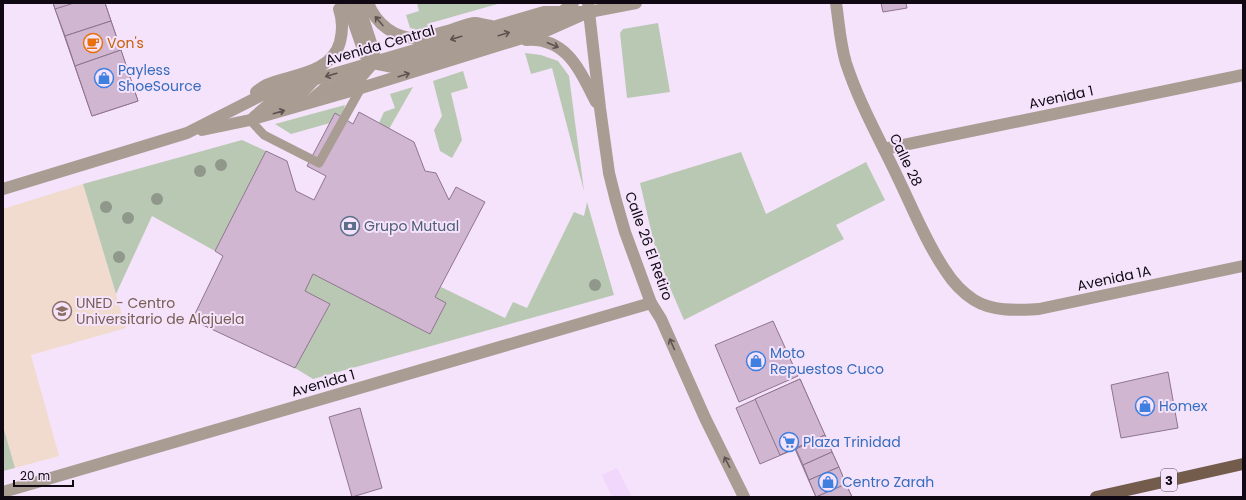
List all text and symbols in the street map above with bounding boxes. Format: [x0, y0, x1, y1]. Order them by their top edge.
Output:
one-way arrow [374, 16, 383, 26]
street label: Avenida Central [323, 20, 437, 70]
one-way arrow [498, 30, 511, 37]
cafe icon: Von's [82, 32, 104, 54]
place label: Von's [107, 33, 144, 53]
one-way arrow [450, 35, 463, 42]
one-way arrow [546, 41, 558, 49]
place label: Payless ShoeSource [118, 60, 202, 96]
shop icon: Payless ShoeSource [93, 67, 115, 89]
one-way arrow [398, 70, 410, 78]
one-way arrow [325, 72, 338, 79]
street label: Avenida 1 [1027, 80, 1095, 114]
one-way arrow [273, 108, 286, 115]
street label: Calle 28 [885, 130, 927, 190]
street label: Calle 26 El Retiro [620, 189, 678, 303]
bank icon: Grupo Mutual [339, 215, 361, 237]
place label: Grupo Mutual [364, 216, 459, 236]
street label: Avenida 1A [1075, 260, 1153, 296]
place label: UNED - Centro Universitario de Alajuela [76, 293, 245, 329]
school or university icon: UNED - Centro Universitario de Alajuela [51, 300, 73, 322]
one-way arrow [668, 338, 675, 350]
place label: Moto Repuestos Cuco [770, 343, 884, 379]
shop icon: Moto Repuestos Cuco [745, 350, 767, 372]
street label: Avenida 1 [289, 364, 357, 402]
shop icon: Homex [1134, 395, 1156, 417]
place label: Homex [1159, 396, 1208, 416]
supermarket icon: Plaza Trinidad [778, 431, 800, 453]
place label: Plaza Trinidad [803, 432, 901, 452]
one-way arrow [722, 456, 730, 468]
scale bar [14, 462, 73, 488]
text: 20 m [20, 467, 50, 484]
road number: 3 [1161, 469, 1177, 491]
shop icon: Centro Zarah [817, 471, 839, 493]
place label: Centro Zarah [842, 472, 934, 492]

